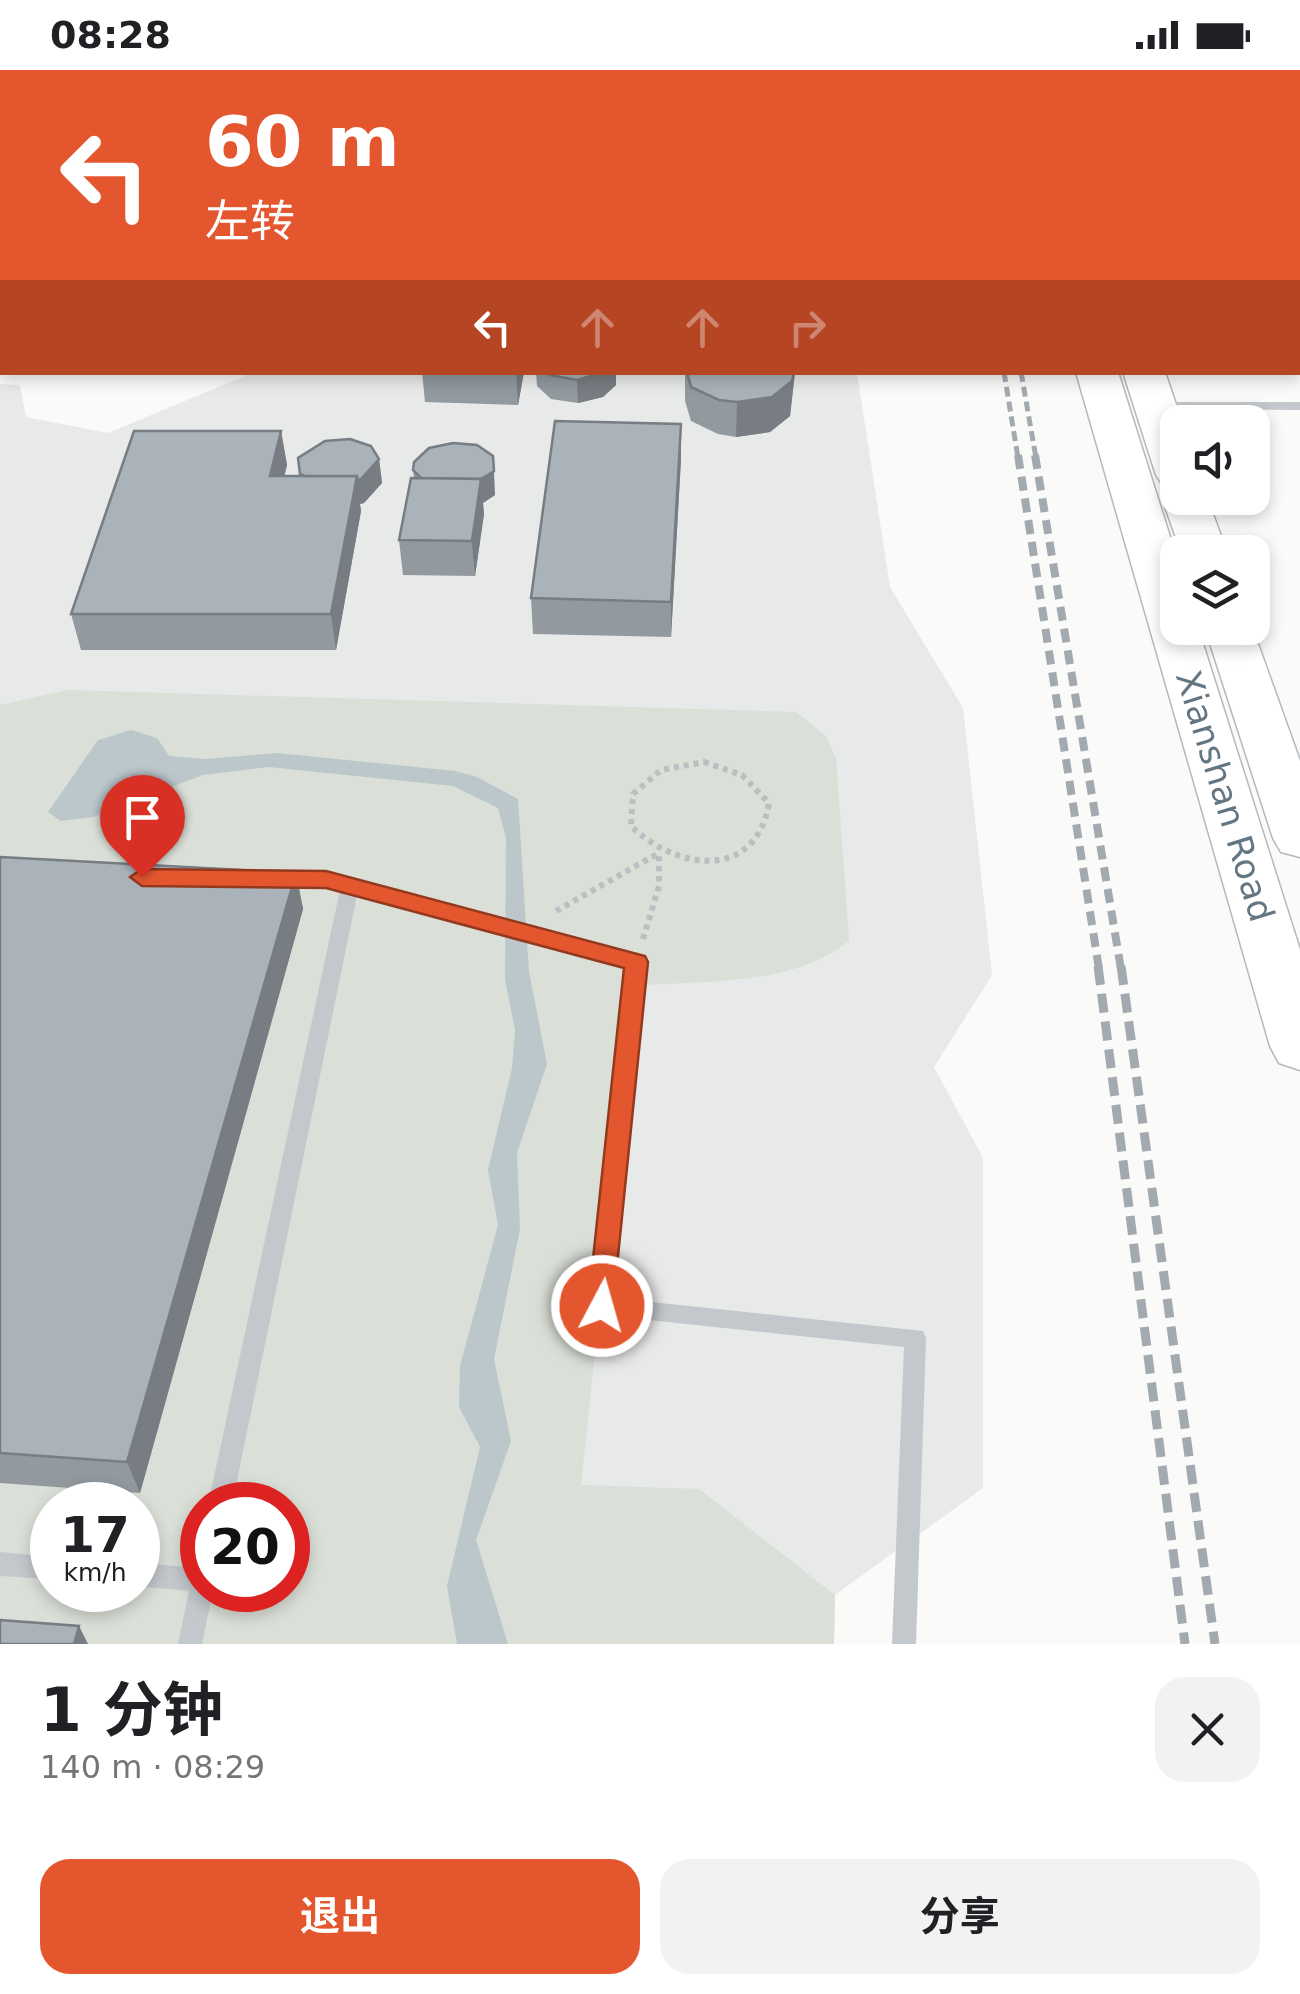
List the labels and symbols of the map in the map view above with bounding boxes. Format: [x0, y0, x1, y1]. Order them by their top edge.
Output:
street label: Xianshan Road [1168, 666, 1282, 926]
pin [100, 775, 185, 878]
position arrow [550, 1254, 654, 1358]
speed limit sign: 20 [180, 1482, 310, 1612]

